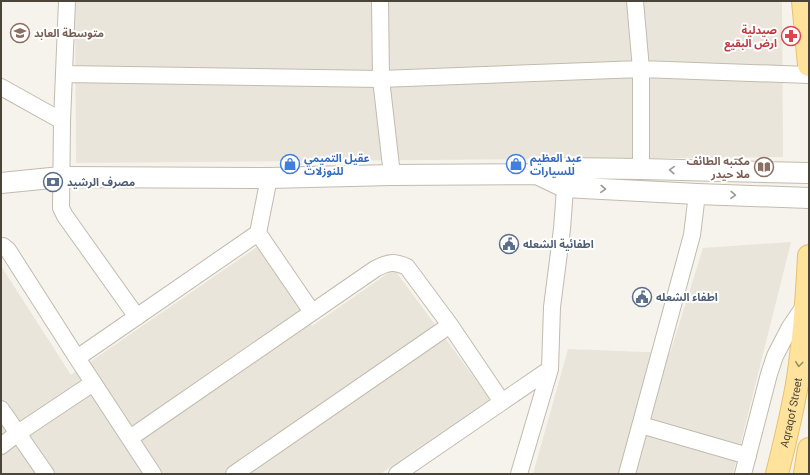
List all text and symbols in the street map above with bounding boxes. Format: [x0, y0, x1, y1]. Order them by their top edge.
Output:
school or university icon: متوسطة العابد [9, 22, 31, 44]
place label: صيدلية ارض البقيع [724, 24, 777, 52]
pharmacy icon: صيدلية ارض البقيع [780, 25, 802, 47]
place label: متوسطة العابد [34, 27, 104, 40]
place label: عقيل التميمي للنوزلات [304, 152, 370, 178]
place label: عبد العظيم للسيارات [530, 152, 582, 178]
shop icon: عقيل التميمي للنوزلات [279, 153, 301, 175]
shop icon: عبد العظيم للسيارات [505, 153, 527, 175]
place label: مكتبه الطائف ملا حيدر [687, 155, 750, 181]
library icon: مكتبه الطائف ملا حيدر [753, 156, 775, 178]
one-way arrow [669, 165, 675, 174]
bank icon: مصرف الرشيد [42, 171, 64, 193]
place label: مصرف الرشيد [67, 176, 135, 189]
one-way arrow [600, 185, 606, 194]
one-way arrow [730, 191, 736, 199]
public building icon: اطفائية الشعله [498, 233, 520, 255]
place label: اطفائية الشعله [523, 238, 594, 251]
public building icon: اطفاء الشعله [631, 286, 653, 308]
place label: اطفاء الشعله [656, 291, 718, 304]
one-way arrow [795, 361, 804, 367]
street label: Aqraqof Street [777, 376, 805, 449]

